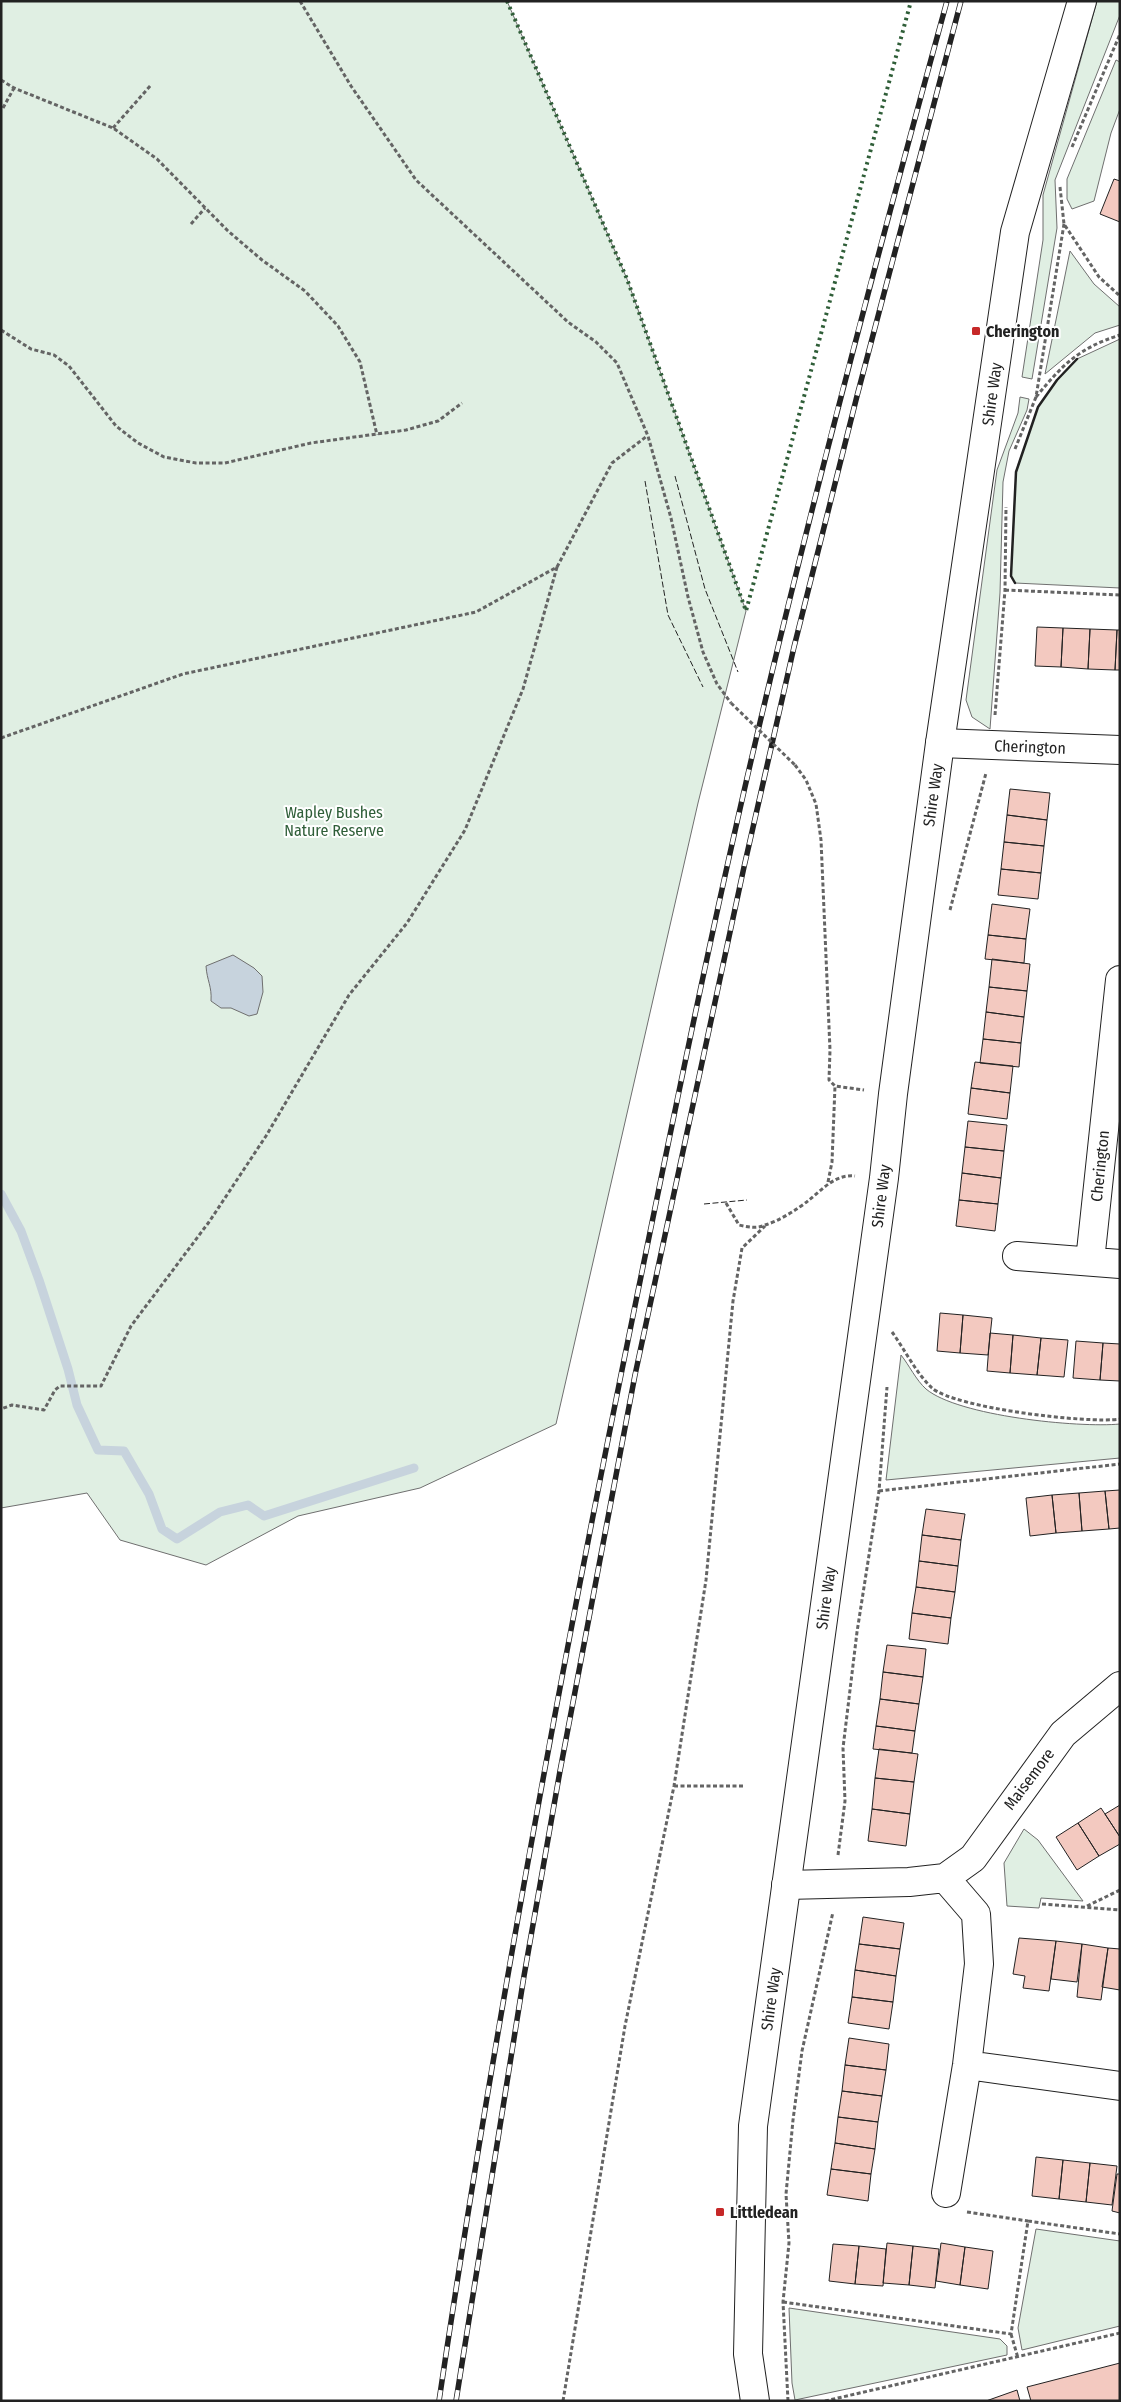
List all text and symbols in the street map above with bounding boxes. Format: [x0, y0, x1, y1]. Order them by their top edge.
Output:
place label: Cherington [986, 322, 1059, 341]
marker: Cherington [970, 325, 982, 337]
street label: Shire Way [978, 360, 1006, 427]
street label: Cherington [994, 736, 1066, 758]
street label: Shire Way [919, 761, 947, 828]
park label: Wapley Bushes Nature Reserve [284, 803, 384, 840]
street label: Cherington [1087, 1129, 1113, 1203]
street label: Shire Way [868, 1163, 894, 1229]
street label: Shire Way [812, 1564, 840, 1631]
street label: Maisemore [1000, 1745, 1058, 1813]
street label: Shire Way [757, 1965, 785, 2032]
place label: Littledean [730, 2203, 798, 2222]
marker: Littledean [714, 2206, 726, 2218]

